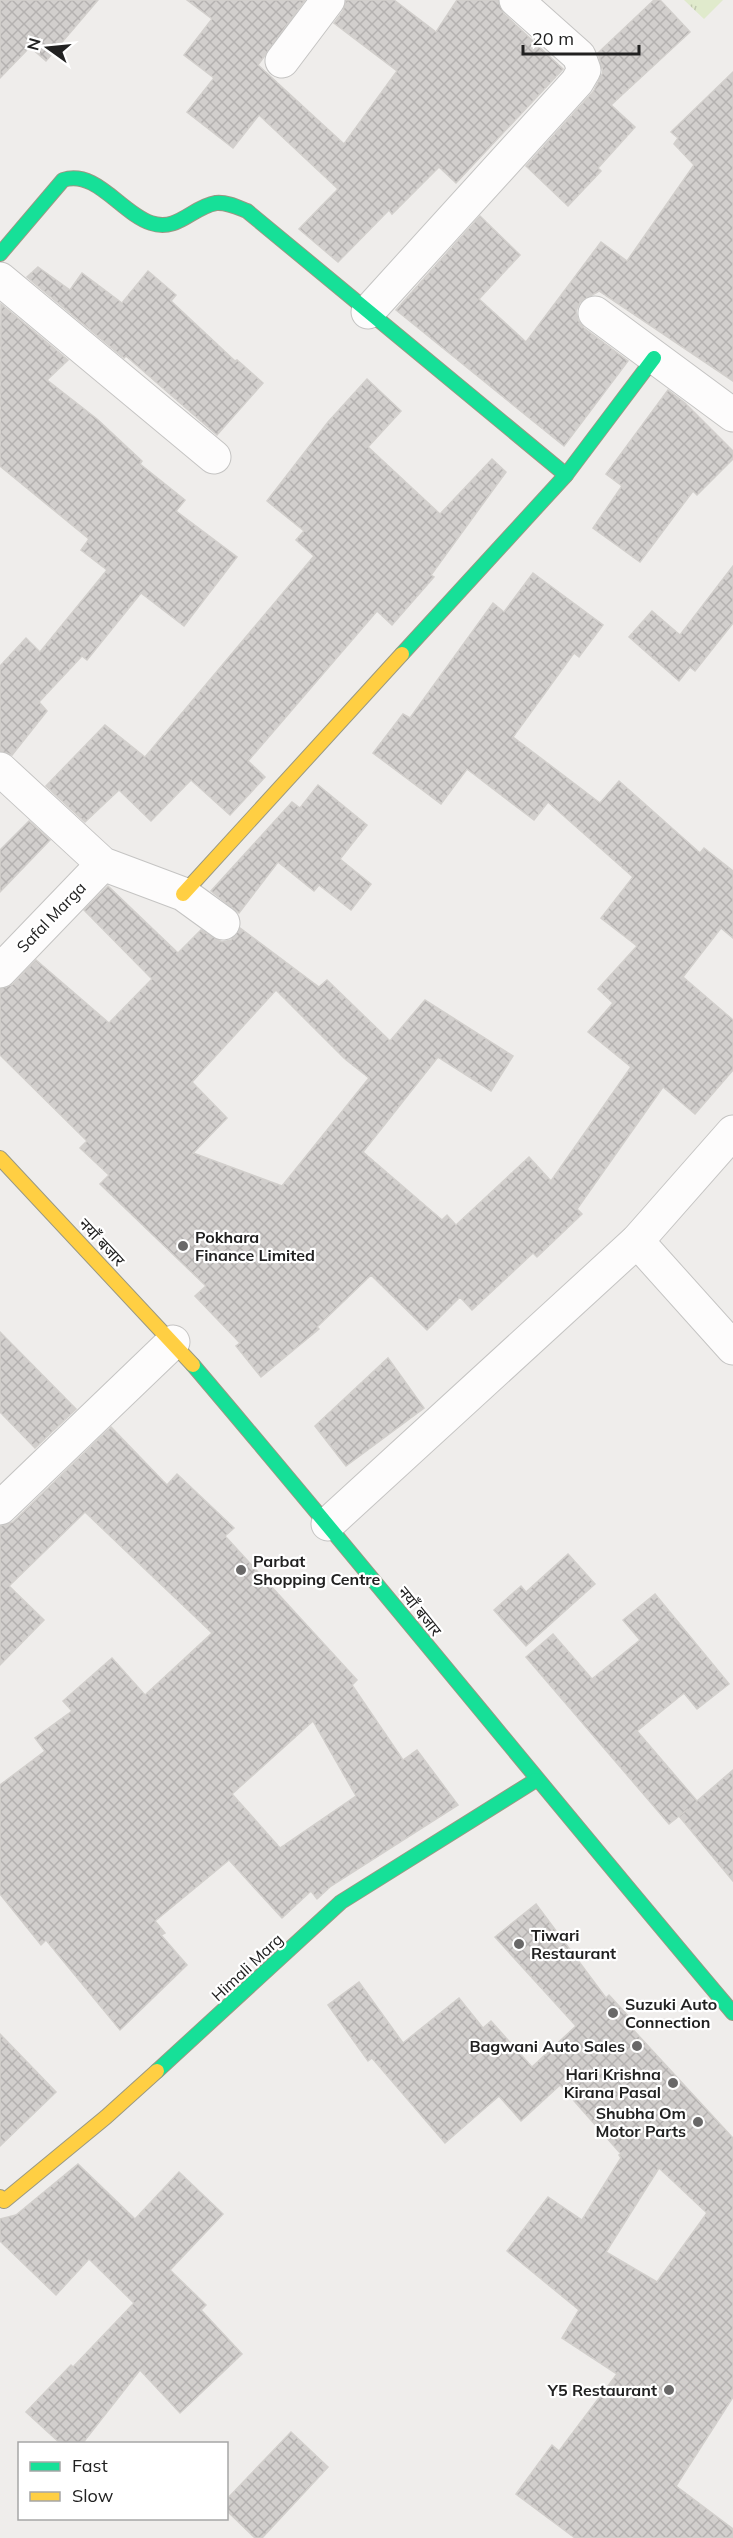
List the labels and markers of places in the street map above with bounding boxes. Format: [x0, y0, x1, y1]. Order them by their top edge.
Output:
place label: Pokhara Finance Limited [195, 1227, 315, 1265]
marker: Pokhara Finance Limited [176, 1239, 190, 1253]
place label: Parbat Shopping Centre [253, 1551, 380, 1589]
marker: Parbat Shopping Centre [234, 1563, 248, 1577]
place label: Tiwari Restaurant [531, 1925, 616, 1963]
marker: Tiwari Restaurant [512, 1937, 526, 1951]
place label: Suzuki Auto Connection [625, 1994, 717, 2032]
marker: Suzuki Auto Connection [606, 2006, 620, 2020]
place label: Bagwani Auto Sales [469, 2036, 625, 2056]
marker: Bagwani Auto Sales [630, 2039, 644, 2053]
place label: Hari Krishna Kirana Pasal [564, 2064, 661, 2102]
marker: Hari Krishna Kirana Pasal [666, 2076, 680, 2090]
place label: Shubha Om Motor Parts [596, 2103, 686, 2141]
marker: Shubha Om Motor Parts [691, 2115, 705, 2129]
place label: Y5 Restaurant [547, 2380, 657, 2400]
marker: Y5 Restaurant [662, 2383, 676, 2397]

